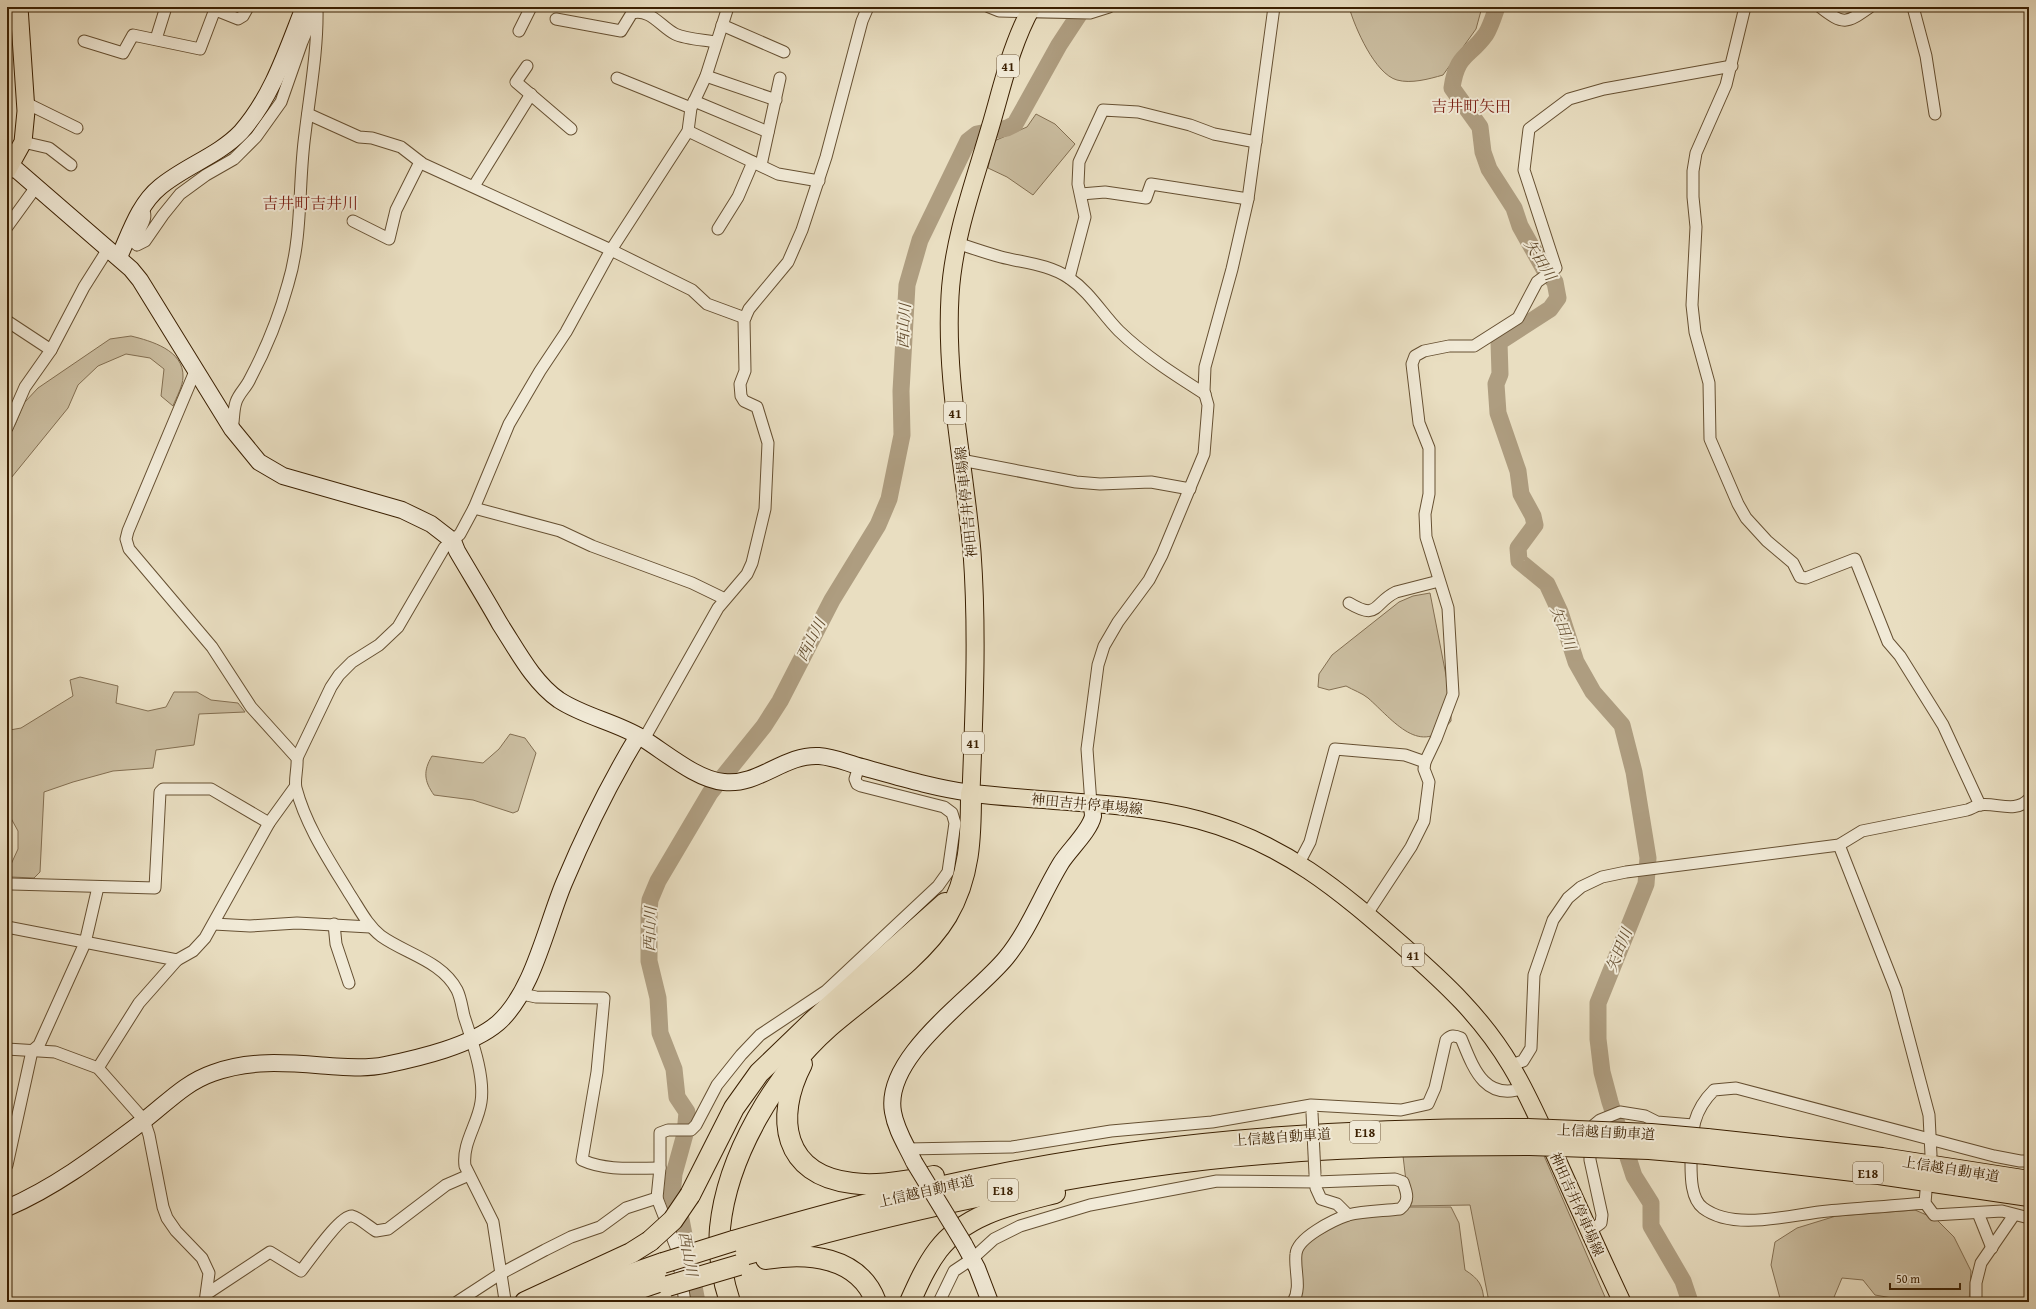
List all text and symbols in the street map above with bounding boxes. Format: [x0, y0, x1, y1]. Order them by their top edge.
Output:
road number: 41 [997, 55, 1019, 77]
district label: 吉井町矢田 [1431, 94, 1511, 118]
district label: 吉井町吉井川 [262, 191, 358, 215]
water label: 矢田川 [1520, 235, 1562, 286]
water label: 西山川 [892, 301, 915, 349]
road number: 41 [944, 402, 966, 424]
street label: 神田吉井停車場線 [950, 445, 982, 559]
water label: 矢田川 [1546, 603, 1582, 654]
water label: 西山川 [791, 613, 831, 665]
road number: 41 [962, 732, 984, 754]
street label: 神田吉井停車場線 [1030, 789, 1144, 819]
water label: 西山川 [638, 904, 661, 952]
water label: 矢田川 [1600, 923, 1637, 975]
road number: 41 [1402, 944, 1424, 966]
street label: 上信越自動車道 [1557, 1119, 1655, 1145]
road number: E18 [1350, 1121, 1380, 1143]
street label: 上信越自動車道 [1232, 1124, 1332, 1150]
street label: 神田吉井停車場線 [1545, 1149, 1609, 1259]
street label: 上信越自動車道 [1901, 1151, 2001, 1187]
road number: E18 [1853, 1162, 1883, 1184]
street label: 上信越自動車道 [876, 1170, 976, 1212]
road number: E18 [988, 1179, 1018, 1201]
water label: 西山川 [674, 1230, 703, 1280]
scale bar [1890, 1265, 1960, 1291]
text: 50 m [1896, 1270, 1920, 1287]

